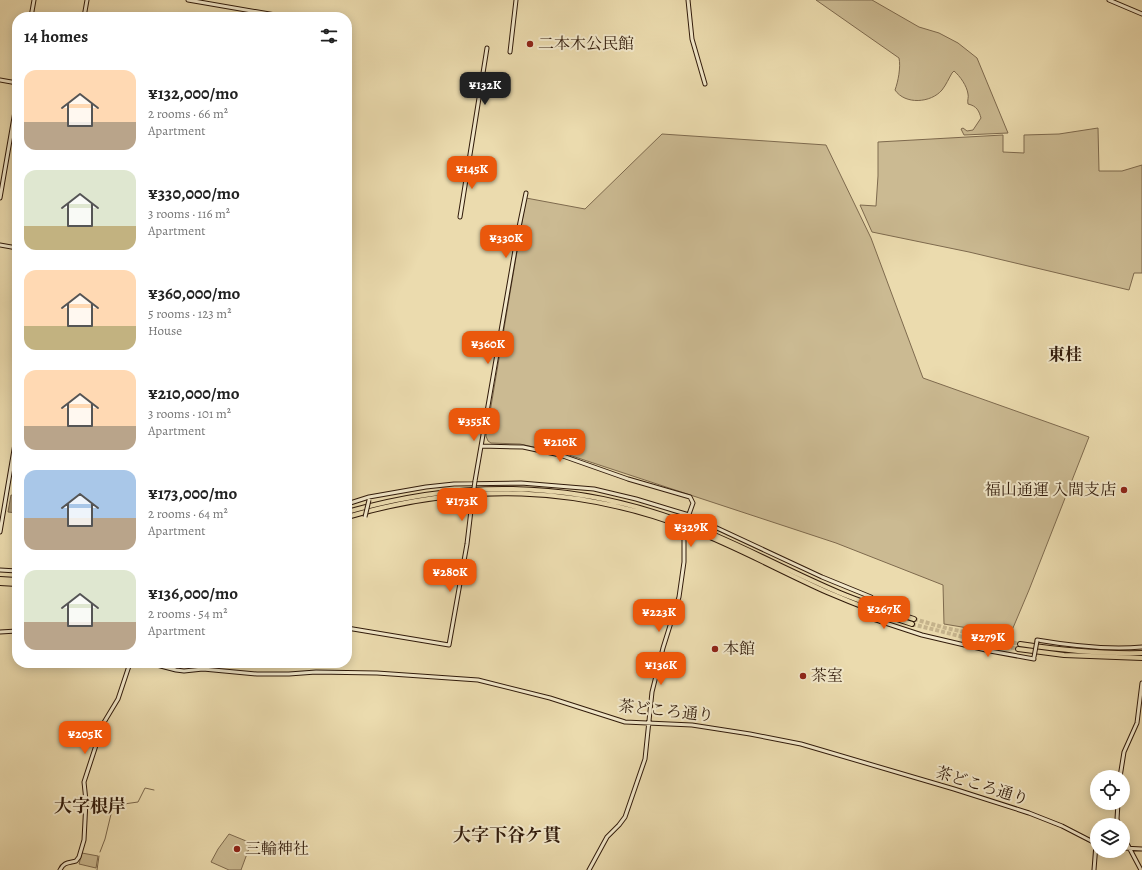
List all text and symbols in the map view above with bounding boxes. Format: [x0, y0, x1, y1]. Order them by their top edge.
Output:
text: 14 homes [24, 25, 88, 48]
icon: filters [318, 25, 340, 47]
place label: 二本木公民館 [538, 33, 634, 55]
marker: 二本木公民館 [525, 39, 535, 49]
pin: ¥132K [457, 72, 513, 106]
text: ¥132K [469, 76, 501, 93]
text: ¥132,000/mo [148, 82, 238, 105]
icon: home [56, 86, 104, 134]
text: 2 rooms · 66 m² [148, 105, 228, 122]
text: Apartment [148, 122, 206, 139]
pin: ¥145K [444, 156, 500, 190]
text: ¥145K [456, 160, 488, 177]
text: ¥330,000/mo [148, 182, 240, 205]
icon: home [56, 186, 104, 234]
text: 3 rooms · 116 m² [148, 205, 230, 222]
text: Apartment [148, 222, 206, 239]
pin: ¥330K [478, 225, 534, 259]
text: ¥330K [489, 229, 523, 246]
text: ¥360,000/mo [148, 282, 240, 305]
icon: home [56, 286, 104, 334]
text: 5 rooms · 123 m² [148, 305, 231, 322]
text: House [148, 322, 182, 339]
pin: ¥360K [460, 331, 516, 365]
text: ¥360K [471, 335, 505, 352]
district label: 東桂 [1048, 343, 1082, 366]
text: ¥210,000/mo [148, 382, 239, 405]
icon: home [56, 386, 104, 434]
text: 3 rooms · 101 m² [148, 405, 231, 422]
pin: ¥355K [446, 408, 502, 442]
text: ¥355K [458, 412, 490, 429]
text: Apartment [148, 422, 206, 439]
pin: ¥210K [532, 429, 588, 463]
text: ¥210K [543, 433, 577, 450]
place label: 福山通運 入間支店 [985, 479, 1116, 501]
text: ¥173,000/mo [148, 482, 237, 505]
marker: 福山通運 入間支店 [1119, 485, 1129, 495]
icon: home [56, 486, 104, 534]
pin: ¥173K [434, 488, 490, 522]
text: ¥173K [446, 492, 478, 509]
text: 2 rooms · 64 m² [148, 505, 228, 522]
pin: ¥329K [663, 514, 719, 548]
text: ¥329K [674, 518, 708, 535]
text: Apartment [148, 522, 206, 539]
pin: ¥280K [422, 559, 478, 593]
text: ¥280K [432, 563, 468, 580]
text: ¥136,000/mo [148, 582, 238, 605]
icon: home [56, 586, 104, 634]
pin: ¥267K [856, 596, 912, 630]
pin: ¥223K [631, 599, 687, 633]
text: ¥267K [867, 600, 901, 617]
text: ¥223K [642, 603, 676, 620]
text: 2 rooms · 54 m² [148, 605, 227, 622]
text: Apartment [148, 622, 206, 639]
pin: ¥279K [960, 624, 1016, 658]
text: ¥279K [971, 628, 1005, 645]
place label: 本館 [723, 638, 755, 660]
marker: 本館 [710, 644, 720, 654]
pin: ¥136K [633, 652, 689, 686]
text: ¥136K [645, 656, 677, 673]
place label: 茶室 [811, 665, 843, 687]
marker: 茶室 [798, 671, 808, 681]
street label: 茶どころ通り [617, 695, 715, 727]
pin: ¥205K [57, 721, 113, 755]
text: ¥205K [68, 725, 102, 742]
street label: 茶どころ通り [933, 761, 1031, 811]
map controls [1090, 770, 1130, 858]
button: locate [1090, 770, 1130, 810]
district label: 大字根岸 [54, 794, 126, 818]
button: layers [1090, 818, 1130, 858]
district label: 大字下谷ケ貫 [453, 823, 561, 847]
place label: 三輪神社 [245, 838, 309, 860]
marker: 三輪神社 [232, 844, 242, 854]

